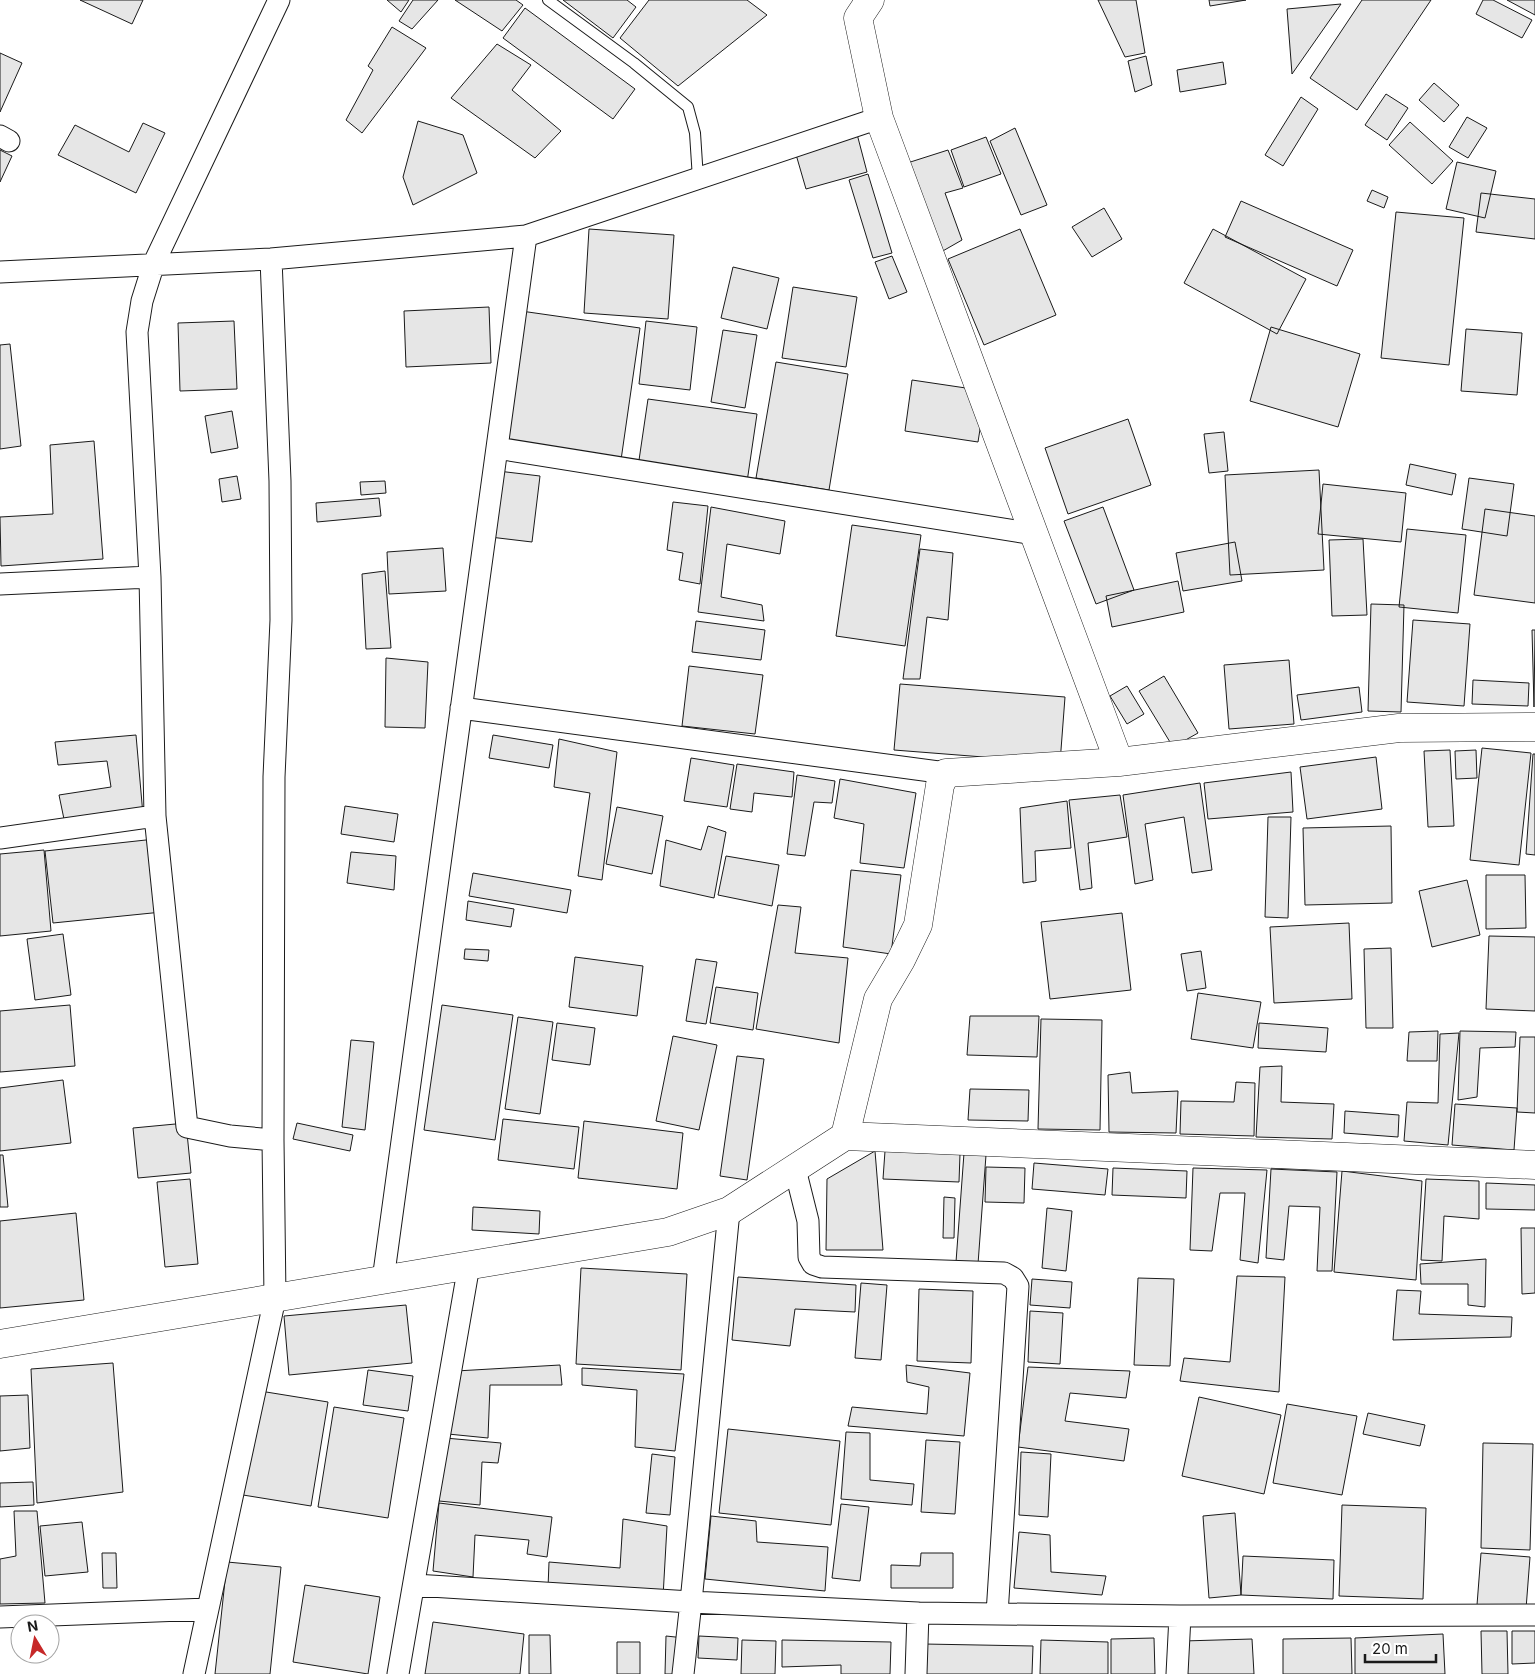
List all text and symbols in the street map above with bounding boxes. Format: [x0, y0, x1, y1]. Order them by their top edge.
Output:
north arrow [10, 1614, 60, 1664]
text: N [26, 1616, 39, 1635]
scale bar [1365, 1632, 1436, 1664]
text: 20 m [1372, 1639, 1408, 1658]

